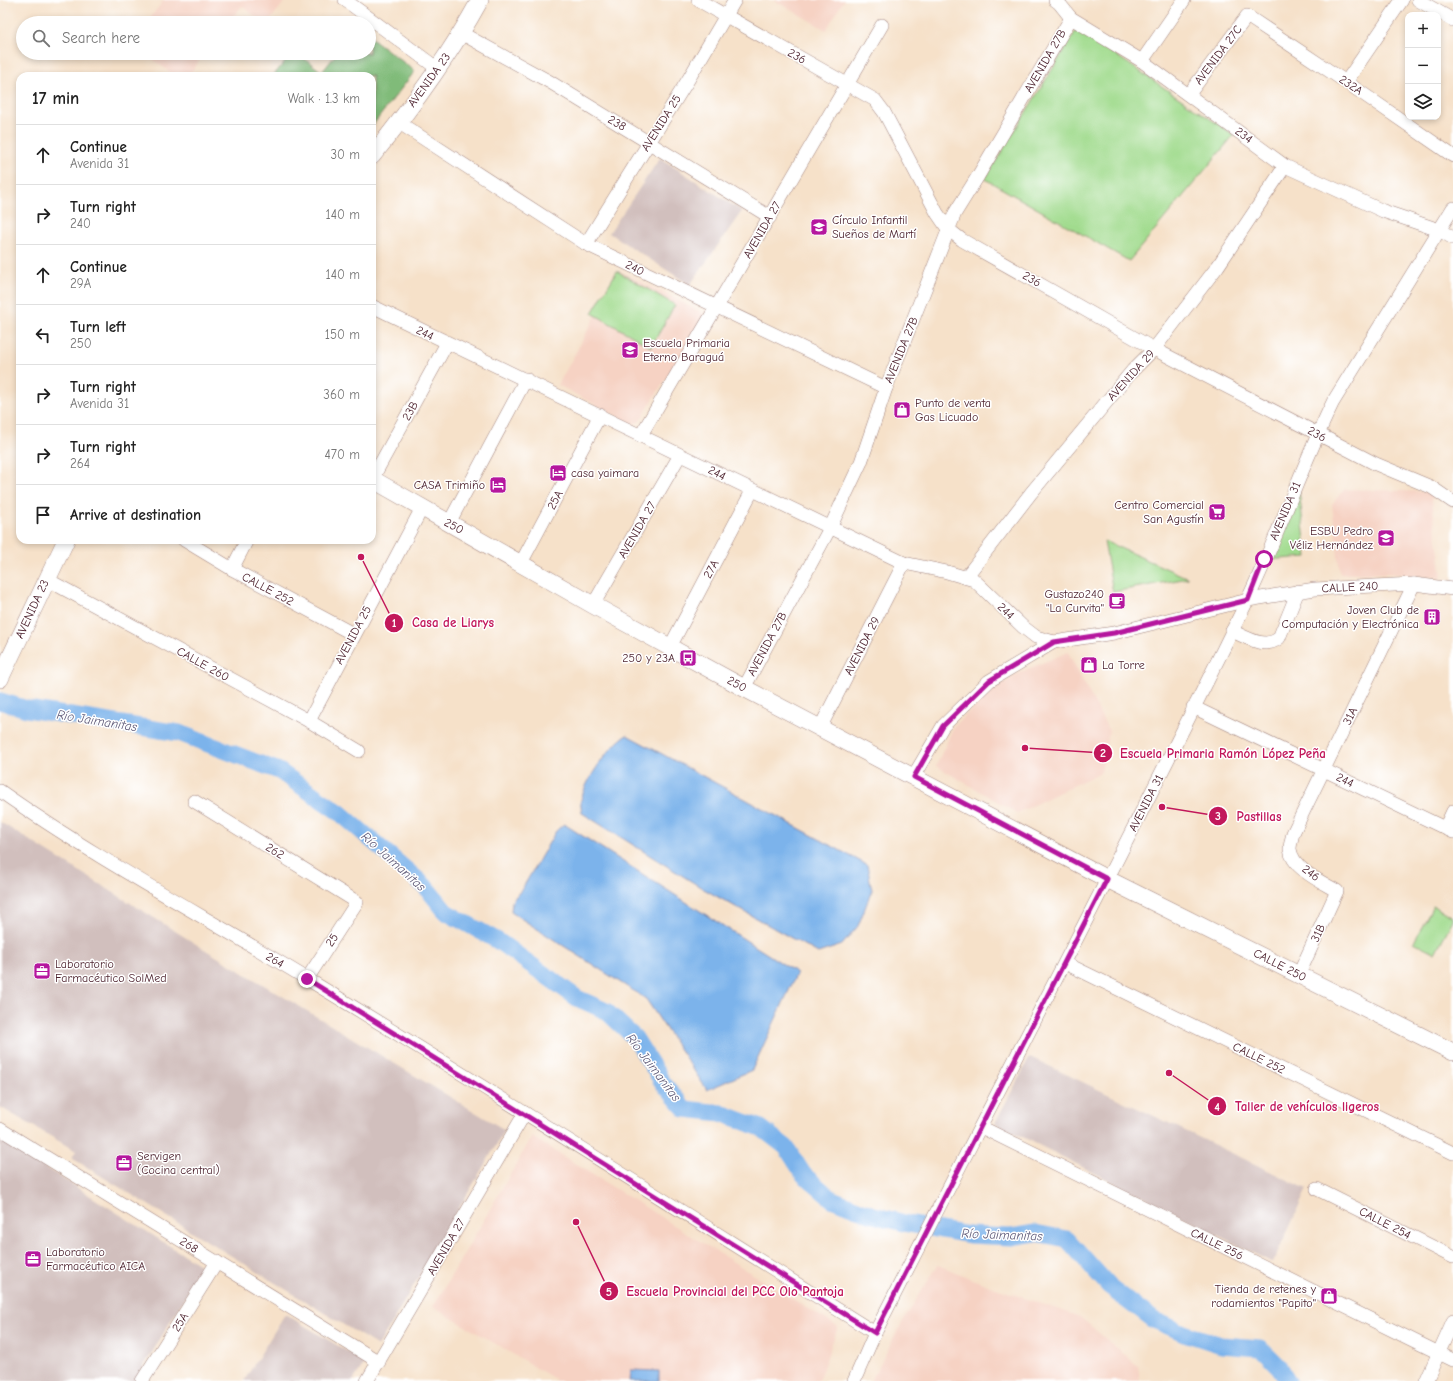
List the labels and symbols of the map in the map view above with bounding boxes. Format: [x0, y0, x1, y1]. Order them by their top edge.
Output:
street label: AVENIDA 27C [1191, 23, 1245, 87]
street label: AVENIDA 27B [1021, 27, 1069, 95]
street label: 236 [785, 45, 809, 67]
street label: AVENIDA 23 [405, 50, 453, 110]
street label: 232A [1336, 72, 1366, 98]
street label: AVENIDA 25 [638, 92, 684, 154]
street label: 238 [605, 112, 629, 134]
street label: 234 [1233, 124, 1256, 146]
street label: AVENIDA 27 [740, 199, 784, 261]
place label: Círculo Infantil Sueños de Martí [832, 213, 916, 241]
school or university icon: Círculo Infantil Sueños de Martí [809, 217, 829, 237]
street label: 240 [623, 257, 647, 279]
street label: 236 [1020, 268, 1044, 290]
street label: AVENIDA 27B [881, 315, 921, 385]
street label: 244 [414, 323, 436, 343]
place label: Escuela Primaria Eterno Baraguá [643, 336, 730, 364]
school or university icon: Escuela Primaria Eterno Baraguá [620, 340, 640, 360]
street label: AVENIDA 29 [1104, 347, 1158, 403]
place label: Punto de venta Gas Licuado [915, 396, 991, 424]
street label: 23B [399, 399, 421, 423]
shop icon: Punto de venta Gas Licuado [892, 400, 912, 420]
street label: 236 [1305, 423, 1329, 445]
hotel icon: casa yaimara [548, 463, 568, 483]
street label: 244 [706, 463, 728, 483]
place label: casa yaimara [571, 466, 639, 480]
hotel icon: CASA Trimiño [488, 475, 508, 495]
place label: CASA Trimiño [414, 478, 485, 492]
street label: AVENIDA 31 [1266, 479, 1304, 542]
street label: 25A [544, 488, 566, 512]
place label: Centro Comercial San Agustín [1114, 498, 1204, 526]
street label: AVENIDA 27 [615, 499, 659, 561]
supermarket icon: Centro Comercial San Agustín [1207, 502, 1227, 522]
street label: 250 [442, 515, 466, 537]
place label: ESBU Pedro Véliz Hernández [1290, 524, 1374, 552]
school or university icon: ESBU Pedro Véliz Hernández [1376, 528, 1396, 548]
route start [1255, 550, 1273, 568]
street label: 27A [700, 557, 722, 581]
street label: CALLE 252 [240, 570, 296, 608]
street label: AVENIDA 23 [12, 577, 52, 641]
street label: CALLE 240 [1321, 579, 1379, 595]
place label: Gustazo240 "La Curvita" [1044, 587, 1104, 615]
cafe icon: Gustazo240 "La Curvita" [1107, 591, 1127, 611]
street label: 244 [995, 600, 1017, 622]
street label: AVENIDA 25 [332, 603, 374, 667]
place label: Joven Club de Computación y Electrónica [1282, 603, 1419, 631]
building icon: Joven Club de Computación y Electrónica [1422, 607, 1442, 627]
callout: Casa de Liarys [384, 610, 502, 635]
street label: AVENIDA 27B [744, 610, 790, 678]
street label: AVENIDA 29 [841, 614, 883, 678]
text: Casa de Liarys [412, 615, 495, 630]
text: 1 [392, 616, 397, 630]
street label: CALLE 260 [174, 644, 232, 684]
bus stop icon: 250 y 23A [678, 648, 698, 668]
place label: 250 y 23A [622, 651, 675, 665]
shop icon: La Torre [1079, 655, 1099, 675]
place label: La Torre [1102, 658, 1145, 672]
street label: 250 [725, 673, 749, 695]
street label: 31A [1340, 705, 1360, 727]
water label: Río Jaimanitas [56, 707, 139, 734]
callout: Escuela Primaria Ramón López Peña [1093, 741, 1334, 766]
text: 2 [1100, 746, 1106, 760]
text: Escuela Primaria Ramón López Peña [1120, 746, 1326, 761]
street label: 244 [1334, 770, 1356, 790]
street label: AVENIDA 31 [1126, 772, 1166, 834]
callout: Pastillas [1208, 804, 1289, 829]
text: 3 [1215, 809, 1221, 823]
text: Pastillas [1236, 809, 1282, 824]
water label: Río Jaimanitas [359, 829, 429, 894]
street label: 262 [263, 840, 287, 862]
street label: 246 [1299, 862, 1323, 884]
street label: 31B [1308, 922, 1328, 944]
street label: 25 [323, 931, 341, 949]
street label: CALLE 250 [1251, 946, 1309, 984]
street label: 264 [263, 949, 287, 971]
place label: Laboratorio Farmacéutico SolMed [55, 957, 167, 985]
office icon: Laboratorio Farmacéutico SolMed [32, 961, 52, 981]
route end [298, 970, 316, 988]
water label: Río Jaimanitas [623, 1030, 684, 1105]
street label: CALLE 252 [1230, 1039, 1288, 1077]
callout: Taller de vehículos ligeros [1207, 1094, 1387, 1119]
text: Taller de vehículos ligeros [1235, 1099, 1380, 1114]
text: 4 [1214, 1100, 1220, 1114]
place label: Servigen (Cocina central) [137, 1149, 220, 1177]
office icon: Servigen (Cocina central) [114, 1153, 134, 1173]
street label: CALLE 254 [1357, 1204, 1413, 1242]
street label: AVENIDA 27 [424, 1216, 468, 1278]
street label: CALLE 256 [1188, 1225, 1246, 1263]
water label: Río Jaimanitas [961, 1226, 1043, 1243]
street label: 268 [177, 1234, 201, 1256]
place label: Laboratorio Farmacéutico AICA [46, 1245, 145, 1273]
office icon: Laboratorio Farmacéutico AICA [23, 1249, 43, 1269]
callout: Escuela Provincial del PCC Olo Pantoja [599, 1279, 852, 1304]
place label: Tienda de retenes y rodamientos "Papito" [1211, 1282, 1317, 1310]
text: Escuela Provincial del PCC Olo Pantoja [626, 1284, 844, 1299]
text: 5 [606, 1285, 612, 1299]
shop icon: Tienda de retenes y rodamientos "Papito" [1319, 1286, 1339, 1306]
street label: 25A [169, 1310, 191, 1334]

